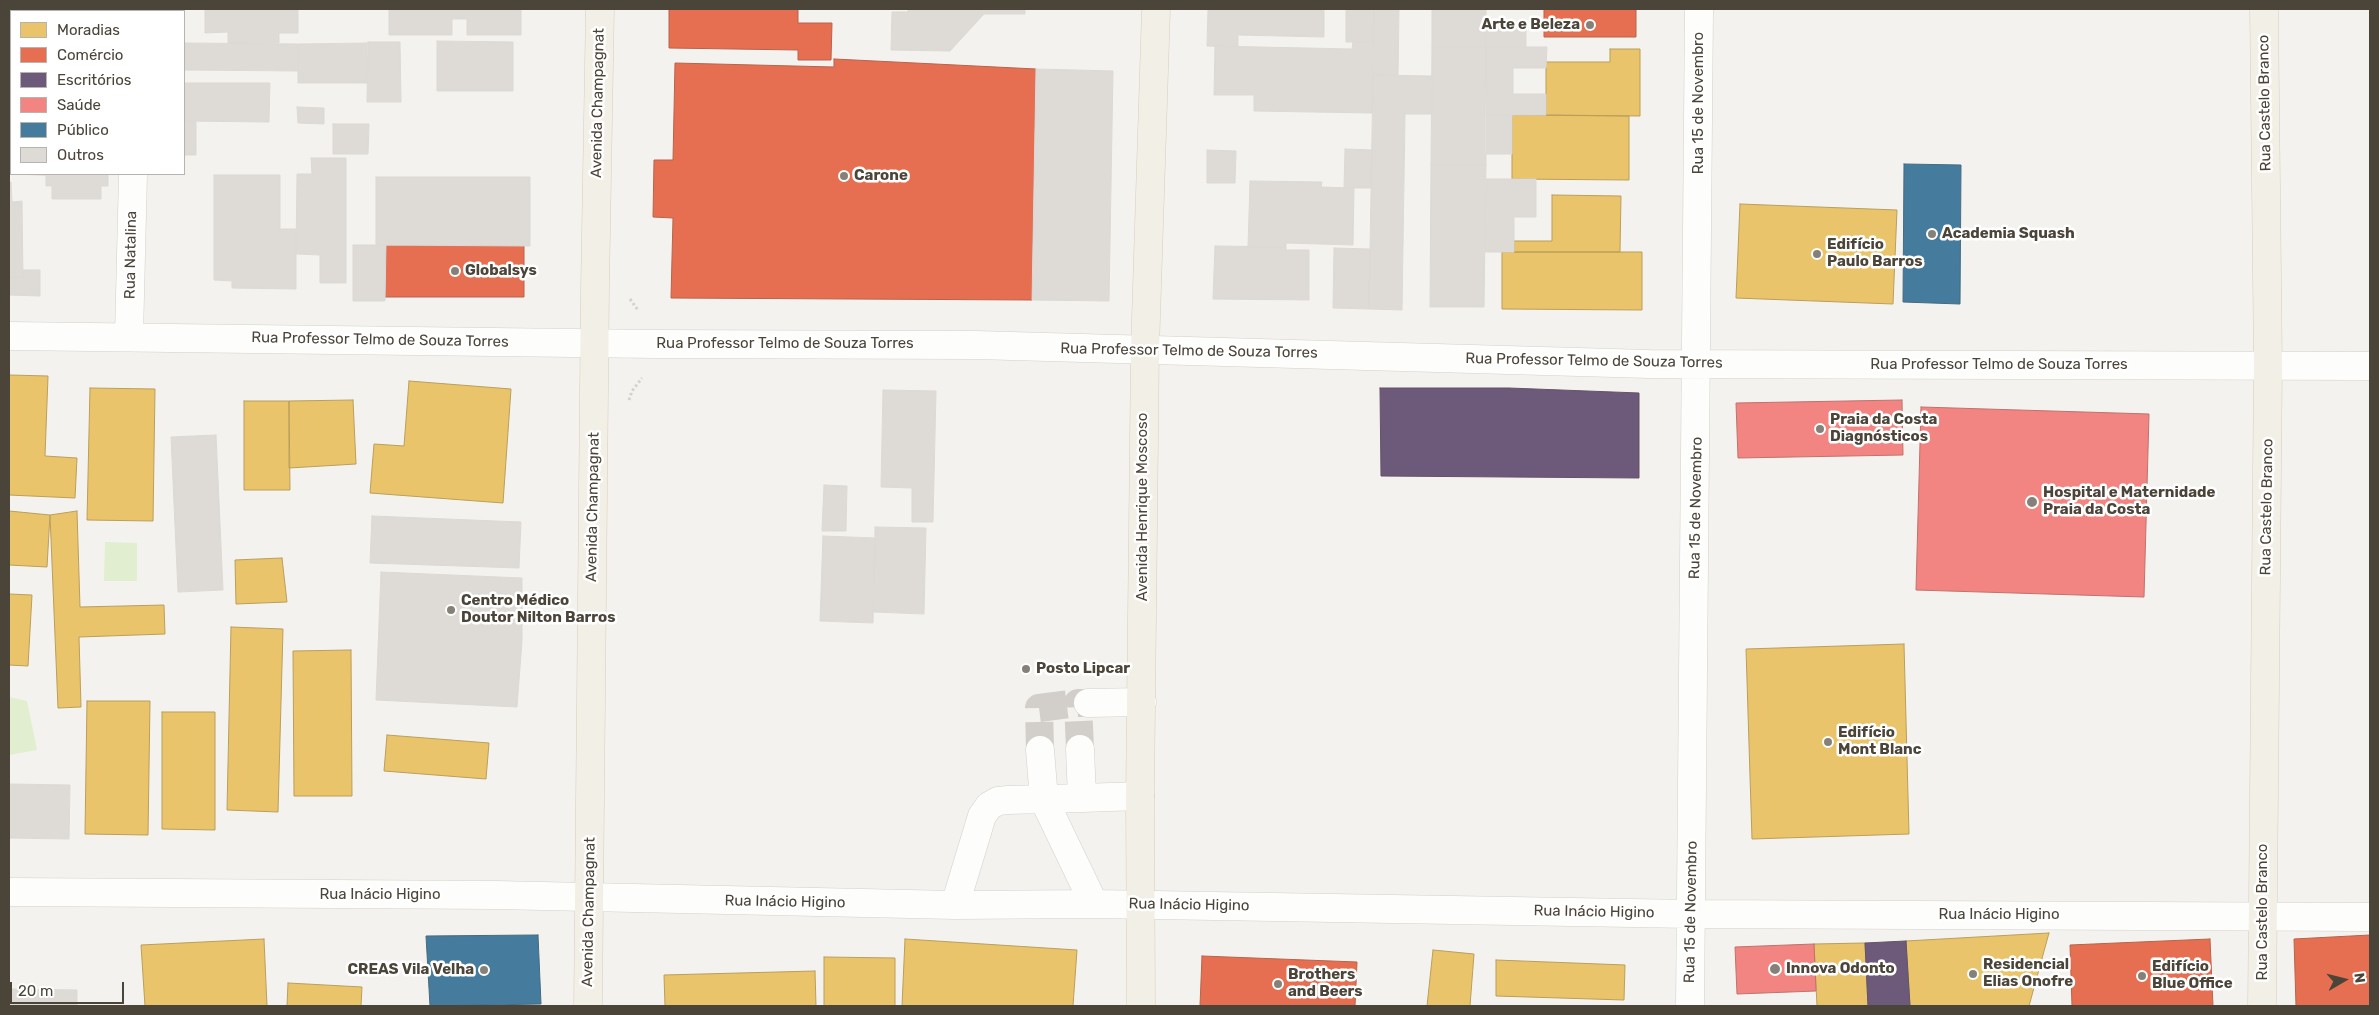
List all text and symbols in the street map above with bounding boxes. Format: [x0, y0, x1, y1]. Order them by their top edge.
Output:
legend [10, 10, 185, 175]
place label: Arte e Beleza [1481, 16, 1580, 34]
marker: Arte e Beleza [1584, 19, 1596, 31]
text: Moradias [57, 21, 120, 39]
street label: Avenida Champagnat [588, 28, 608, 178]
street label: Rua 15 de Novembro [1690, 32, 1708, 174]
street label: Rua Castelo Branco [2255, 34, 2275, 172]
text: Comércio [57, 46, 123, 64]
text: Escritórios [57, 71, 131, 89]
text: Saúde [57, 96, 101, 114]
text: Público [57, 121, 109, 139]
text: Outros [57, 146, 104, 164]
place label: Carone [854, 167, 908, 185]
marker: Carone [838, 170, 850, 182]
street label: Rua Natalina [121, 211, 141, 299]
place label: Academia Squash [1942, 225, 2075, 243]
marker: Academia Squash [1926, 228, 1938, 240]
place label: Edifício Paulo Barros [1827, 236, 1923, 271]
marker: Edifício Paulo Barros [1811, 248, 1823, 260]
place label: Globalsys [465, 262, 537, 280]
marker: Globalsys [449, 265, 461, 277]
street label: Rua Professor Telmo de Souza Torres [251, 329, 509, 351]
street label: Rua Professor Telmo de Souza Torres [656, 335, 914, 353]
street label: Rua Professor Telmo de Souza Torres [1060, 340, 1318, 362]
street label: Rua Professor Telmo de Souza Torres [1465, 350, 1723, 372]
street label: Rua Professor Telmo de Souza Torres [1870, 356, 2128, 374]
place label: Praia da Costa Diagnósticos [1830, 411, 1937, 446]
street label: Avenida Henrique Moscoso [1134, 413, 1152, 601]
marker: Praia da Costa Diagnósticos [1814, 423, 1826, 435]
street label: Avenida Champagnat [583, 432, 603, 582]
street label: Rua 15 de Novembro [1686, 437, 1706, 579]
street label: Rua Castelo Branco [2257, 438, 2277, 576]
place label: Hospital e Maternidade Praia da Costa [2043, 484, 2215, 519]
marker: Hospital e Maternidade Praia da Costa [2025, 495, 2039, 509]
place label: Centro Médico Doutor Nilton Barros [461, 592, 615, 627]
marker: Centro Médico Doutor Nilton Barros [445, 604, 457, 616]
place label: Posto Lipcar [1036, 660, 1130, 678]
marker: Posto Lipcar [1020, 663, 1032, 675]
place label: Edifício Mont Blanc [1838, 724, 1922, 759]
marker: Edifício Mont Blanc [1822, 736, 1834, 748]
street label: Avenida Champagnat [579, 837, 599, 987]
street label: Rua 15 de Novembro [1681, 841, 1701, 983]
street label: Rua Castelo Branco [2254, 844, 2272, 980]
street label: Rua Inácio Higino [319, 886, 441, 904]
street label: Rua Inácio Higino [724, 892, 846, 912]
street label: Rua Inácio Higino [1128, 895, 1250, 915]
street label: Rua Inácio Higino [1533, 902, 1655, 922]
street label: Rua Inácio Higino [1938, 906, 2060, 924]
north arrow [2319, 955, 2369, 1005]
place label: Residencial Elias Onofre [1983, 956, 2073, 991]
place label: Edifício Blue Office [2152, 958, 2233, 993]
place label: Innova Odonto [1786, 960, 1895, 978]
place label: CREAS Vila Velha [348, 961, 474, 979]
marker: Innova Odonto [1768, 962, 1782, 976]
marker: CREAS Vila Velha [478, 964, 490, 976]
place label: Brothers and Beers [1288, 966, 1363, 1001]
marker: Residencial Elias Onofre [1967, 968, 1979, 980]
marker: Edifício Blue Office [2136, 970, 2148, 982]
scale bar [12, 972, 126, 1004]
text: N [2350, 972, 2368, 984]
marker: Brothers and Beers [1272, 978, 1284, 990]
text: 20 m [18, 982, 53, 1000]

